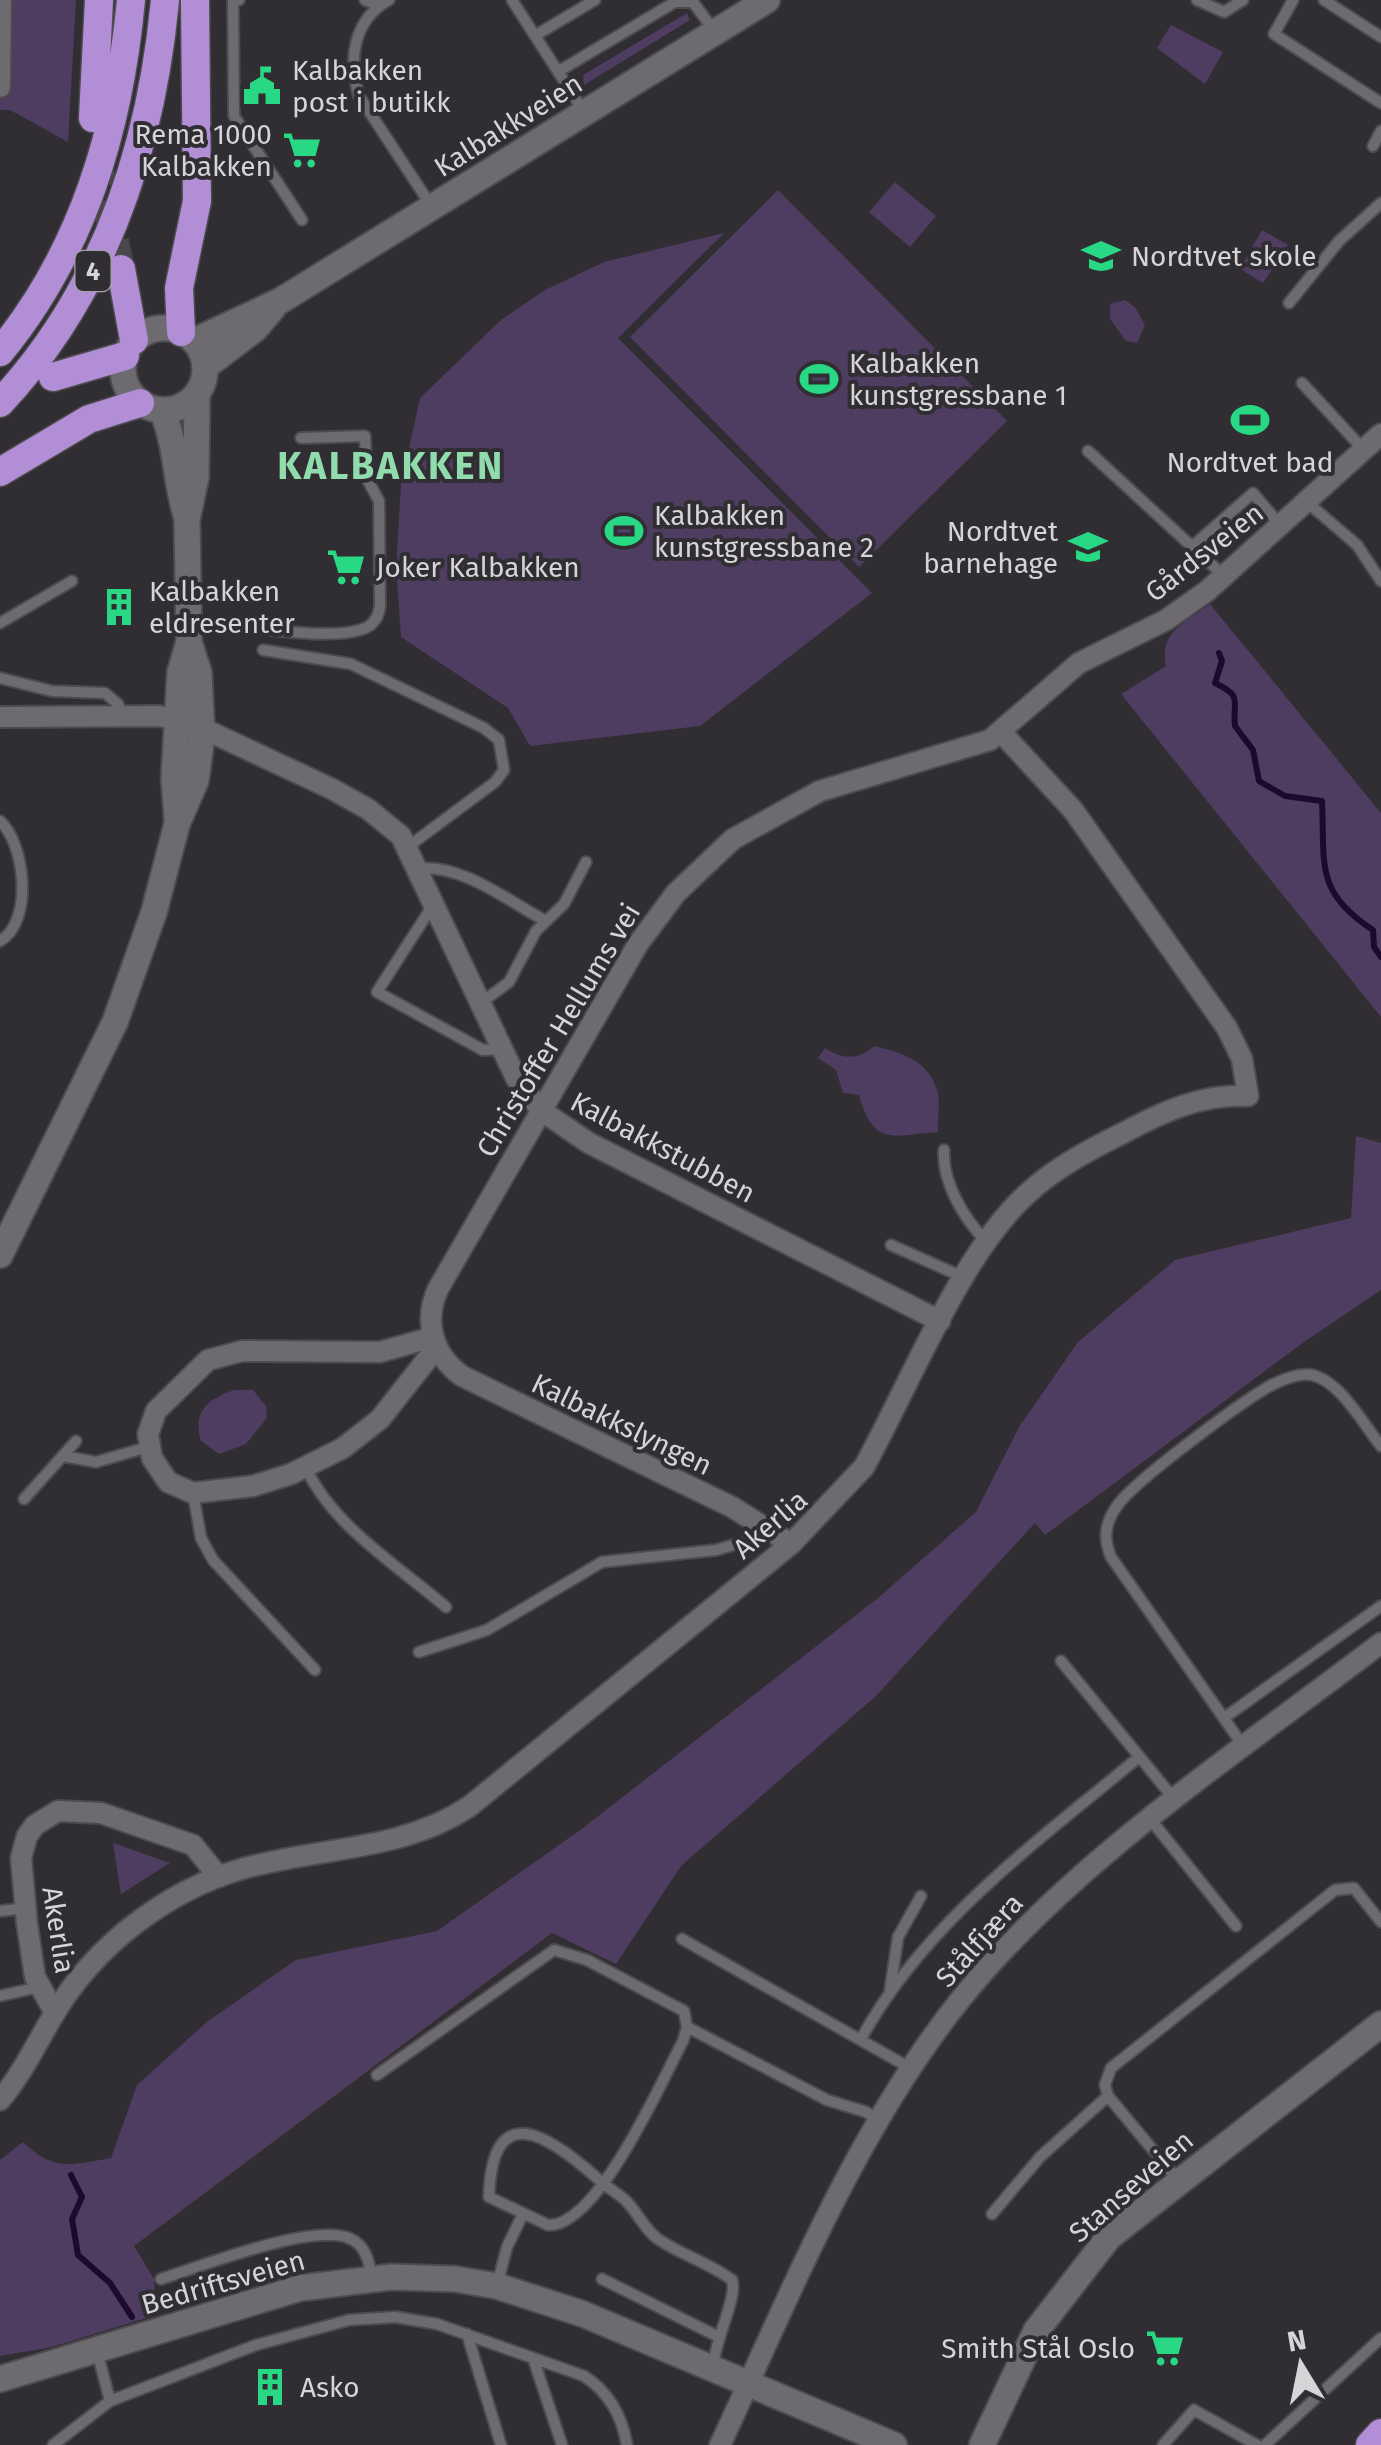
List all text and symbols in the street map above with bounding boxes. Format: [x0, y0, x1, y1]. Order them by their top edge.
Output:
place label: Kalbakken post i butikk [292, 54, 451, 119]
public building icon: Kalbakken post i butikk [241, 65, 283, 107]
street label: Kalbakkveien [428, 67, 588, 184]
place label: Rema 1000 Kalbakken [135, 118, 272, 183]
supermarket icon: Rema 1000 Kalbakken [281, 129, 323, 171]
school or university icon: Nordtvet skole [1080, 235, 1122, 277]
place label: Nordtvet skole [1131, 240, 1316, 273]
road number: 4 [76, 251, 110, 291]
place label: Kalbakken kunstgressbane 1 [849, 347, 1067, 412]
sports icon: Kalbakken kunstgressbane 1 [798, 358, 840, 400]
sports icon: Nordtvet bad [1229, 399, 1271, 441]
district label: KALBAKKEN [277, 443, 505, 489]
place label: Nordtvet bad [1167, 446, 1333, 479]
street label: Gårdsveien [1139, 496, 1270, 609]
place label: Kalbakken kunstgressbane 2 [654, 499, 874, 564]
sports icon: Kalbakken kunstgressbane 2 [603, 510, 645, 552]
place label: Nordtvet barnehage [923, 515, 1059, 580]
school or university icon: Nordtvet barnehage [1067, 526, 1109, 568]
supermarket icon: Joker Kalbakken [325, 546, 367, 588]
place label: Joker Kalbakken [376, 551, 580, 584]
place label: Kalbakken eldresenter [149, 575, 295, 640]
building icon: Kalbakken eldresenter [98, 586, 140, 628]
street label: Christoffer Hellums vei [470, 898, 647, 1163]
street label: Kalbakkstubben [565, 1085, 761, 1210]
street label: Kalbakkslyngen [526, 1367, 717, 1482]
street label: Akerlia [726, 1483, 814, 1566]
street label: Akerlia [35, 1884, 82, 1976]
street label: Stålfjæra [929, 1887, 1030, 1994]
street label: Stanseveien [1063, 2124, 1200, 2249]
street label: Bedriftsveien [138, 2243, 309, 2322]
north arrow [1251, 2315, 1351, 2415]
text: N [1285, 2323, 1309, 2359]
supermarket icon: Smith Stål Oslo [1144, 2327, 1186, 2369]
place label: Smith Stål Oslo [941, 2332, 1135, 2365]
building icon: Asko [249, 2366, 291, 2408]
place label: Asko [300, 2371, 360, 2404]

